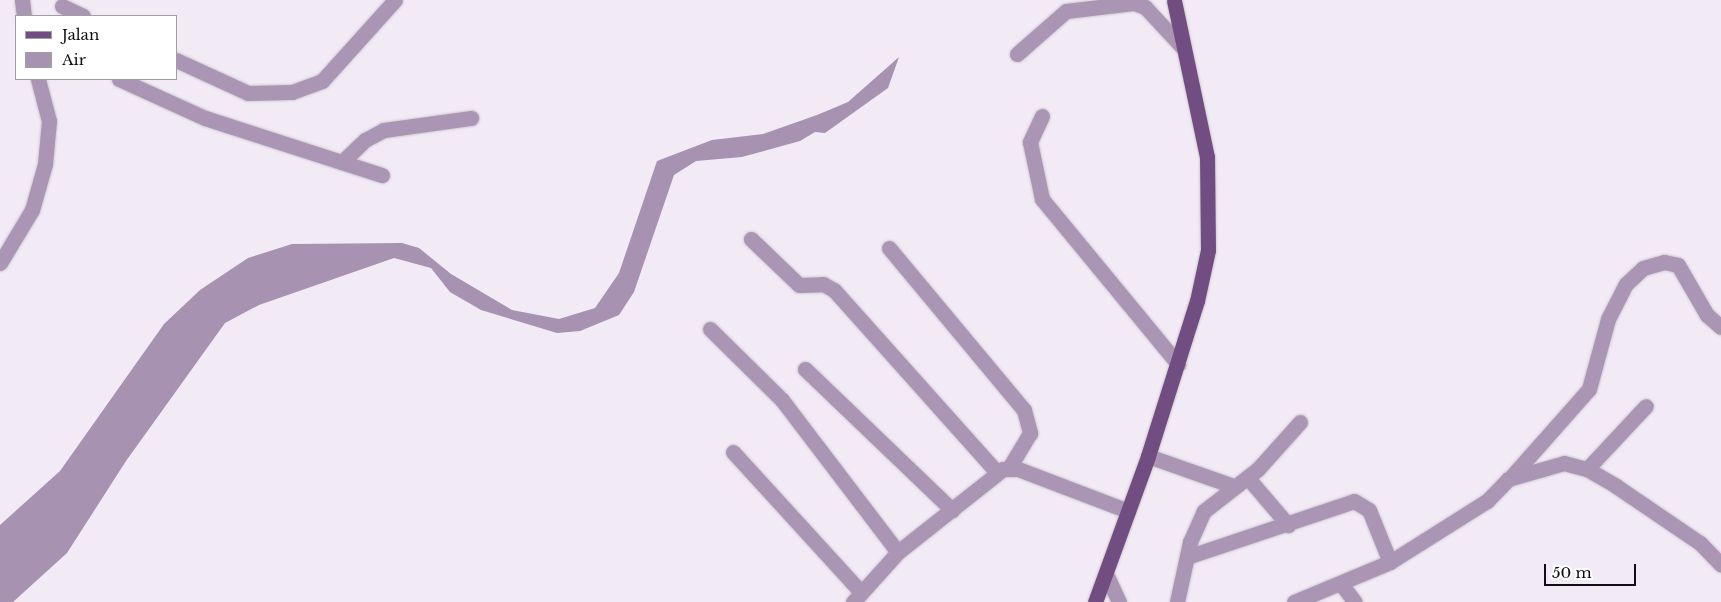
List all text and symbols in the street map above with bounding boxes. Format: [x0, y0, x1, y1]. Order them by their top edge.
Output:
legend [15, 15, 178, 80]
text: Jalan [62, 25, 99, 44]
text: Air [62, 50, 86, 69]
scale bar [1546, 554, 1638, 586]
text: 50 m [1552, 563, 1592, 582]

